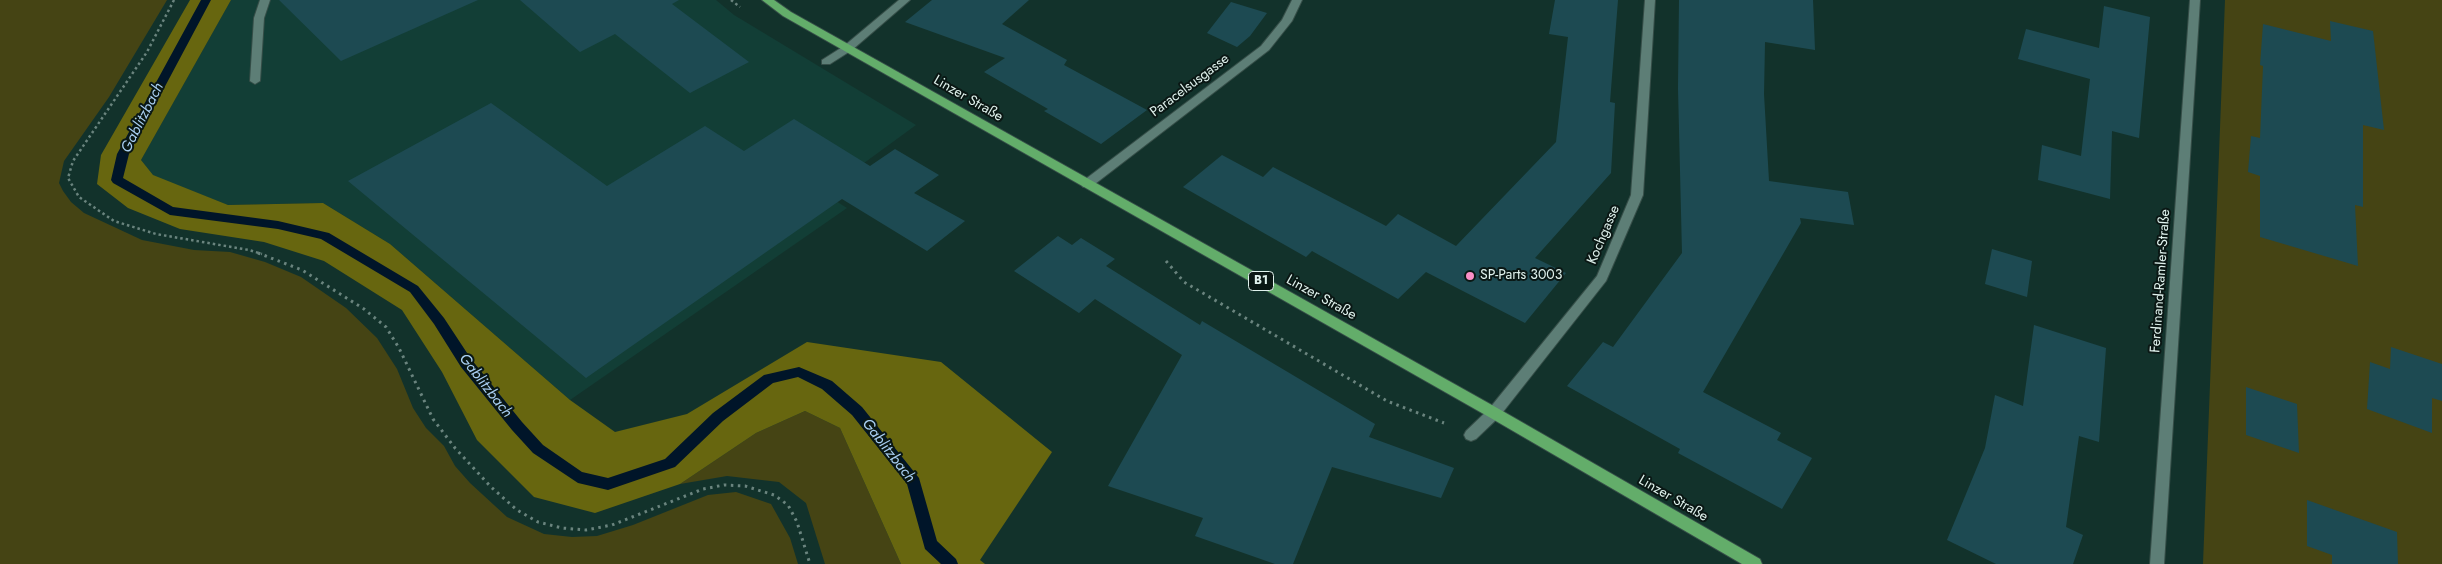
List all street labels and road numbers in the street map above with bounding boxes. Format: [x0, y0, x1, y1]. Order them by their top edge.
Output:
street label: Paracelsusgasse [1147, 51, 1233, 121]
street label: Linzer Straße [930, 72, 1006, 126]
street label: Kochgasse [1584, 203, 1624, 267]
street label: Ferdinand-Ramler-Straße [2148, 209, 2174, 353]
road number: B1 [1248, 272, 1274, 290]
street label: Linzer Straße [1283, 272, 1359, 324]
street label: Linzer Straße [1635, 472, 1711, 526]

